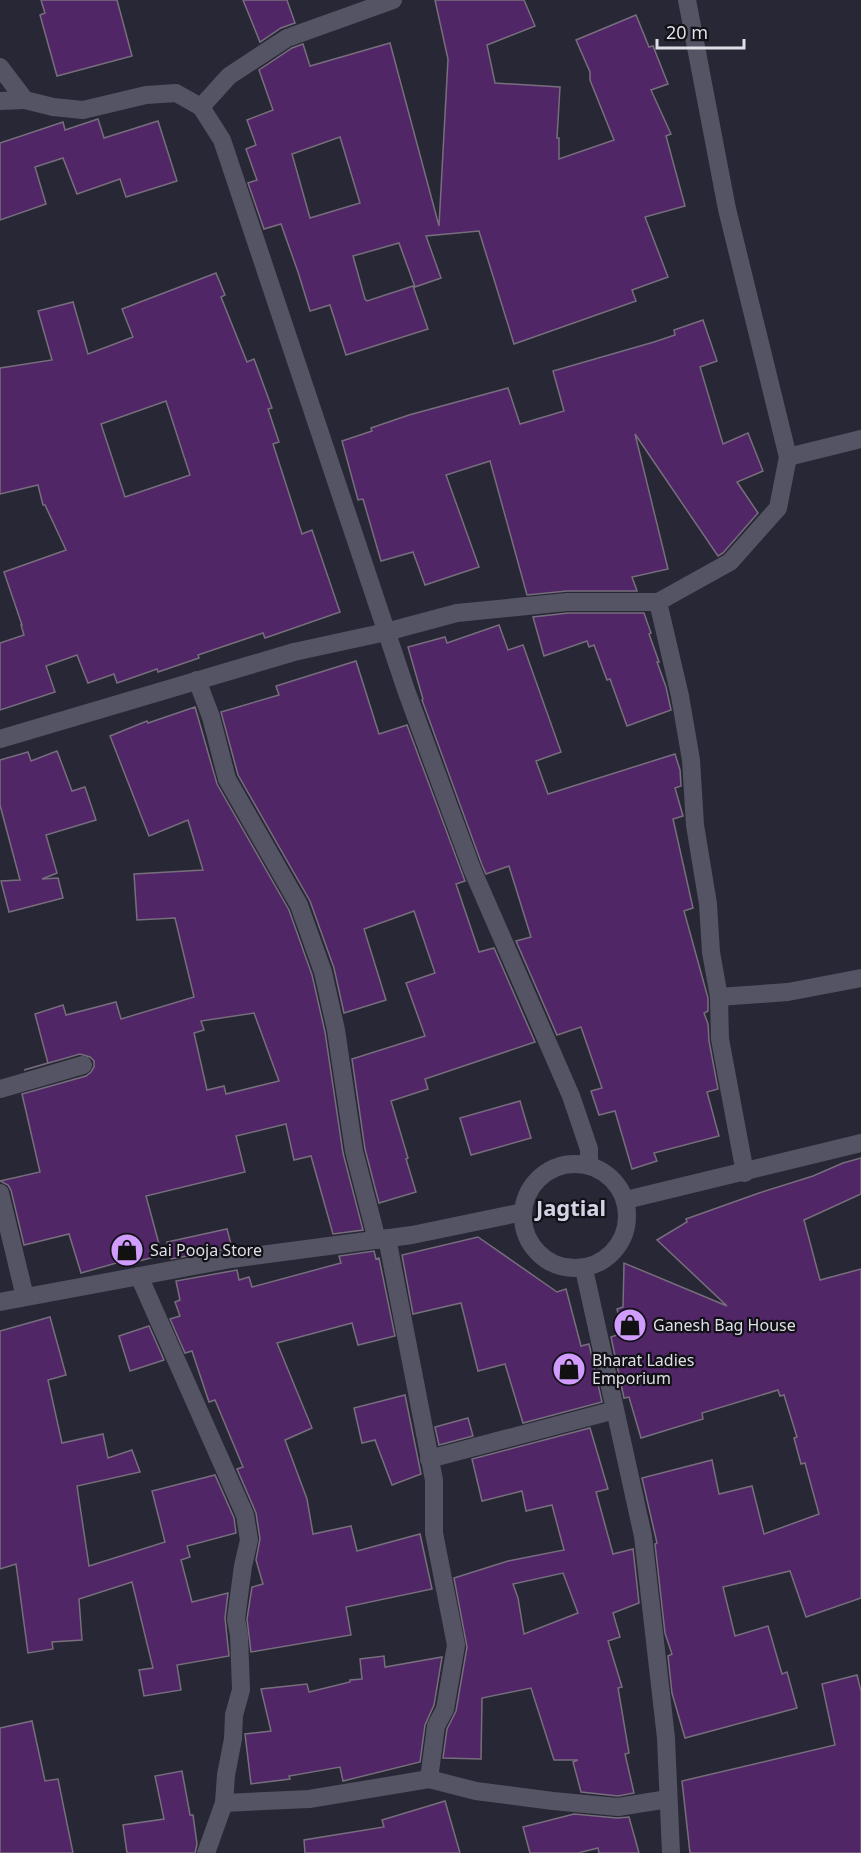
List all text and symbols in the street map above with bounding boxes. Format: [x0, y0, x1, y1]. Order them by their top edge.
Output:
scale bar [657, 12, 744, 50]
text: 20 m [666, 20, 708, 44]
district label: Jagtial [534, 1192, 606, 1222]
shop icon: Sai Pooja Store [109, 1232, 145, 1268]
place label: Sai Pooja Store [150, 1239, 262, 1261]
shop icon: Ganesh Bag House [612, 1307, 648, 1343]
place label: Ganesh Bag House [653, 1314, 796, 1336]
place label: Bharat Ladies Emporium [592, 1349, 694, 1389]
shop icon: Bharat Ladies Emporium [551, 1351, 587, 1387]

